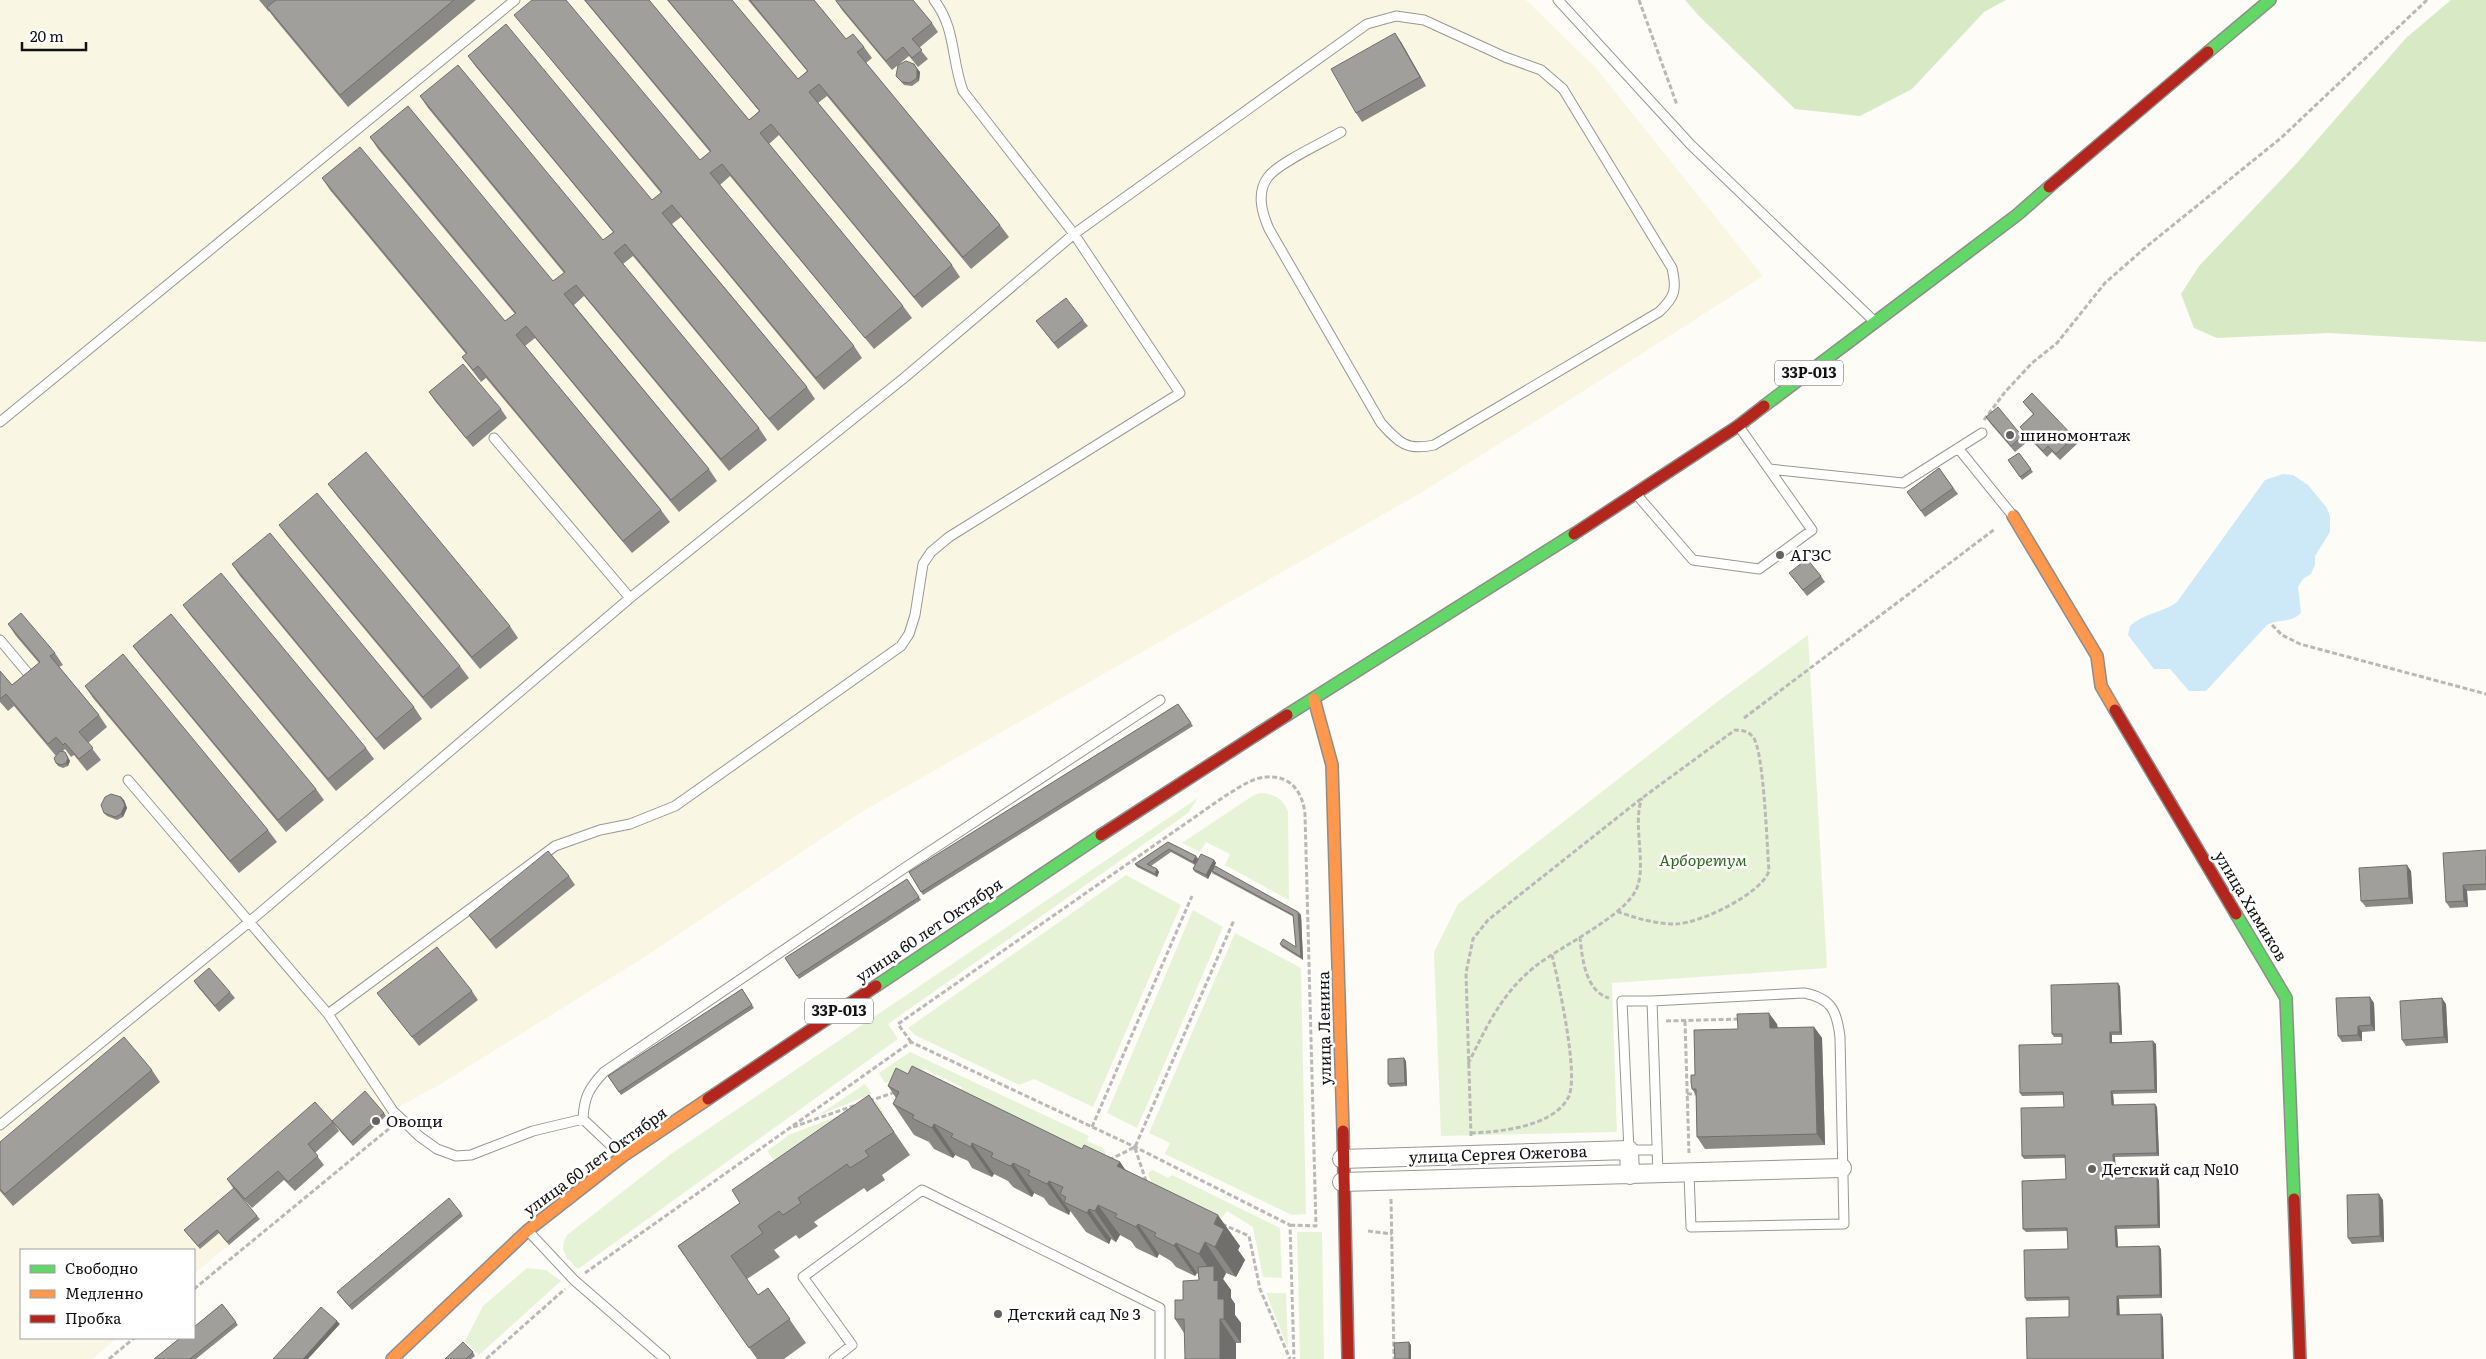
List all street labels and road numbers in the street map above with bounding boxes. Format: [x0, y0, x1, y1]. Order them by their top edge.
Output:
road number: 33Р-013 [1775, 360, 1843, 386]
street label: улица Химиков [2209, 846, 2294, 965]
street label: улица 60 лет Октября [850, 871, 1007, 987]
street label: улица Ленина [1310, 970, 1336, 1085]
road number: 33Р-013 [805, 998, 873, 1024]
street label: улица 60 лет Октября [518, 1100, 671, 1221]
street label: улица Сергея Ожегова [1408, 1138, 1588, 1168]

